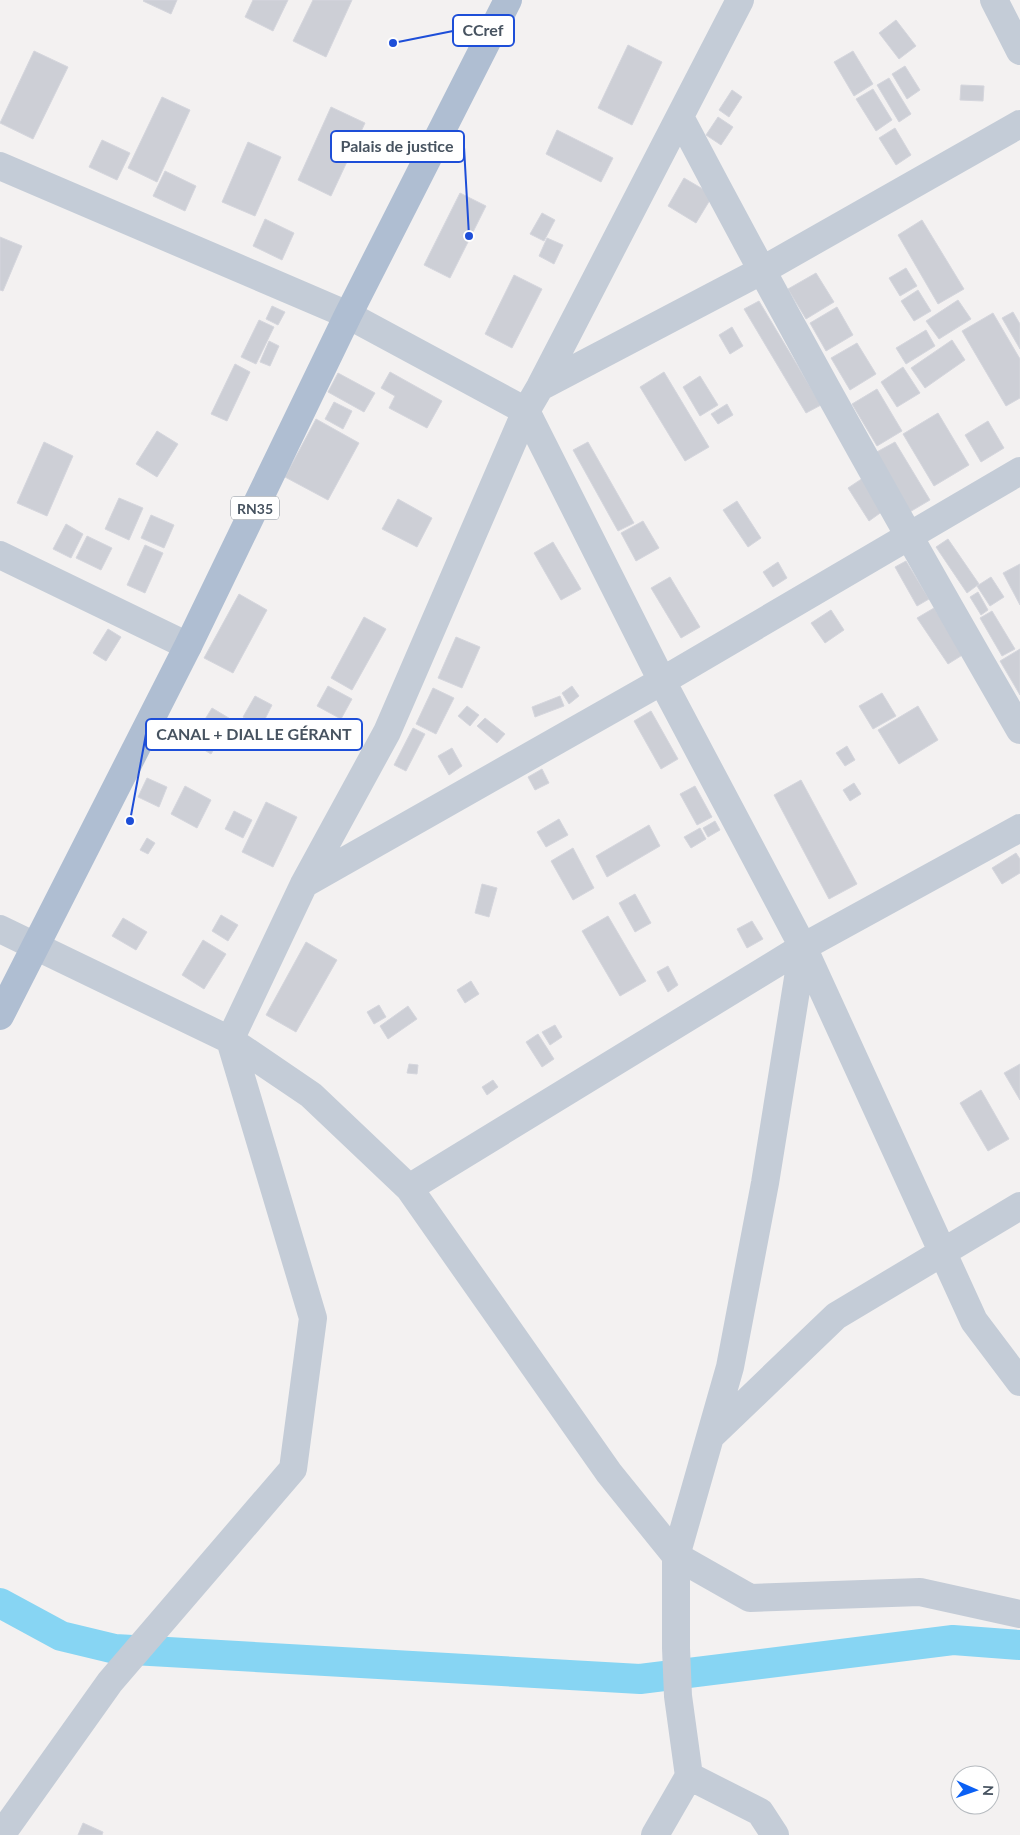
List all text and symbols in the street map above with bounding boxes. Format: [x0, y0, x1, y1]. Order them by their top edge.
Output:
callout: CCref [453, 15, 514, 46]
text: CCref [463, 20, 504, 39]
callout: Palais de justice [331, 131, 464, 162]
text: Palais de justice [341, 136, 454, 155]
road number: RN35 [231, 496, 279, 520]
callout: CANAL + DIAL LE GÉRANT [146, 719, 362, 750]
text: CANAL + DIAL LE GÉRANT [156, 724, 352, 743]
north arrow [950, 1765, 1000, 1815]
text: N [980, 1785, 997, 1796]

